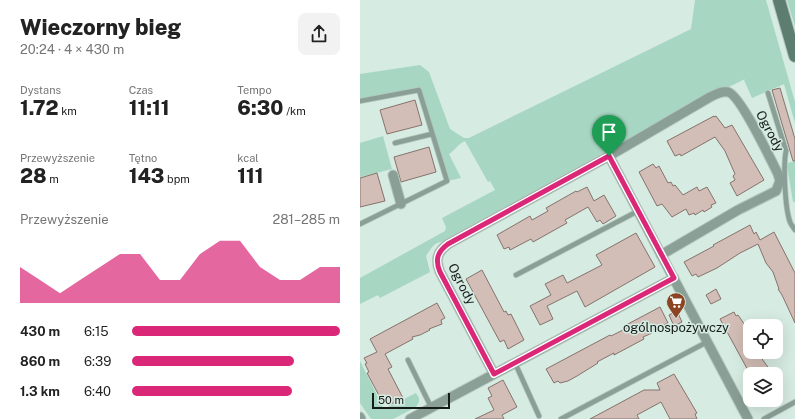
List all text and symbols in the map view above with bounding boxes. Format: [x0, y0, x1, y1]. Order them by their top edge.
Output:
button: share [298, 13, 340, 55]
text: Wieczorny bieg [20, 14, 181, 40]
text: 20:24 · 4 × 430 m [20, 42, 124, 57]
text: Dystans [20, 84, 61, 96]
text: Czas [129, 84, 153, 96]
text: Tempo [237, 84, 272, 96]
text: 1.72 [20, 96, 58, 120]
text: 11:11 [129, 96, 170, 120]
text: 6:30 [237, 96, 283, 120]
text: km [58, 105, 77, 117]
text: /km [283, 105, 306, 117]
street label: Ogrody [753, 108, 787, 154]
pin [592, 115, 626, 156]
icon: arrive [598, 121, 620, 143]
text: Przewyższenie [20, 152, 95, 164]
text: Tętno [129, 152, 157, 164]
text: kcal [237, 152, 259, 164]
text: 28 [20, 164, 47, 188]
text: 143 [129, 164, 164, 188]
text: 111 [237, 164, 264, 188]
text: m [47, 173, 59, 185]
text: bpm [164, 173, 190, 185]
text: Przewyższenie [20, 212, 109, 227]
text: 281–285 m [272, 212, 340, 227]
street label: Ogrody [445, 261, 479, 307]
supermarket icon: ogólnospożywczy [665, 291, 687, 319]
map controls [743, 319, 783, 407]
button: locate [743, 319, 783, 359]
place label: ogólnospożywczy [623, 320, 729, 335]
text: 430 m [20, 324, 60, 339]
text: 6:15 [84, 324, 109, 339]
text: 860 m [20, 354, 60, 369]
text: 6:39 [84, 354, 111, 369]
button: layers [743, 367, 783, 407]
text: 1.3 km [20, 384, 60, 399]
text: 6:40 [84, 384, 111, 399]
scale bar [372, 391, 450, 410]
text: 50 m [378, 394, 404, 406]

